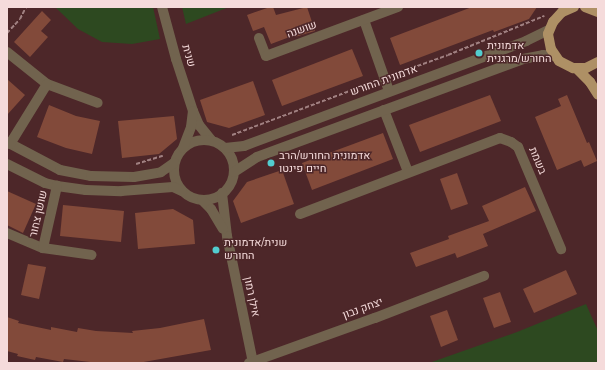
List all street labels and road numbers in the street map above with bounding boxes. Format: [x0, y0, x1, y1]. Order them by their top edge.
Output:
street label: שושנה [285, 18, 319, 42]
street label: שנית [178, 43, 198, 69]
street label: אדמונית החורש [349, 63, 419, 99]
street label: בשמת [525, 145, 549, 177]
street label: שושן צחור [27, 189, 51, 239]
street label: אילן רמון [240, 276, 262, 318]
street label: יצחק נבון [341, 296, 385, 322]

